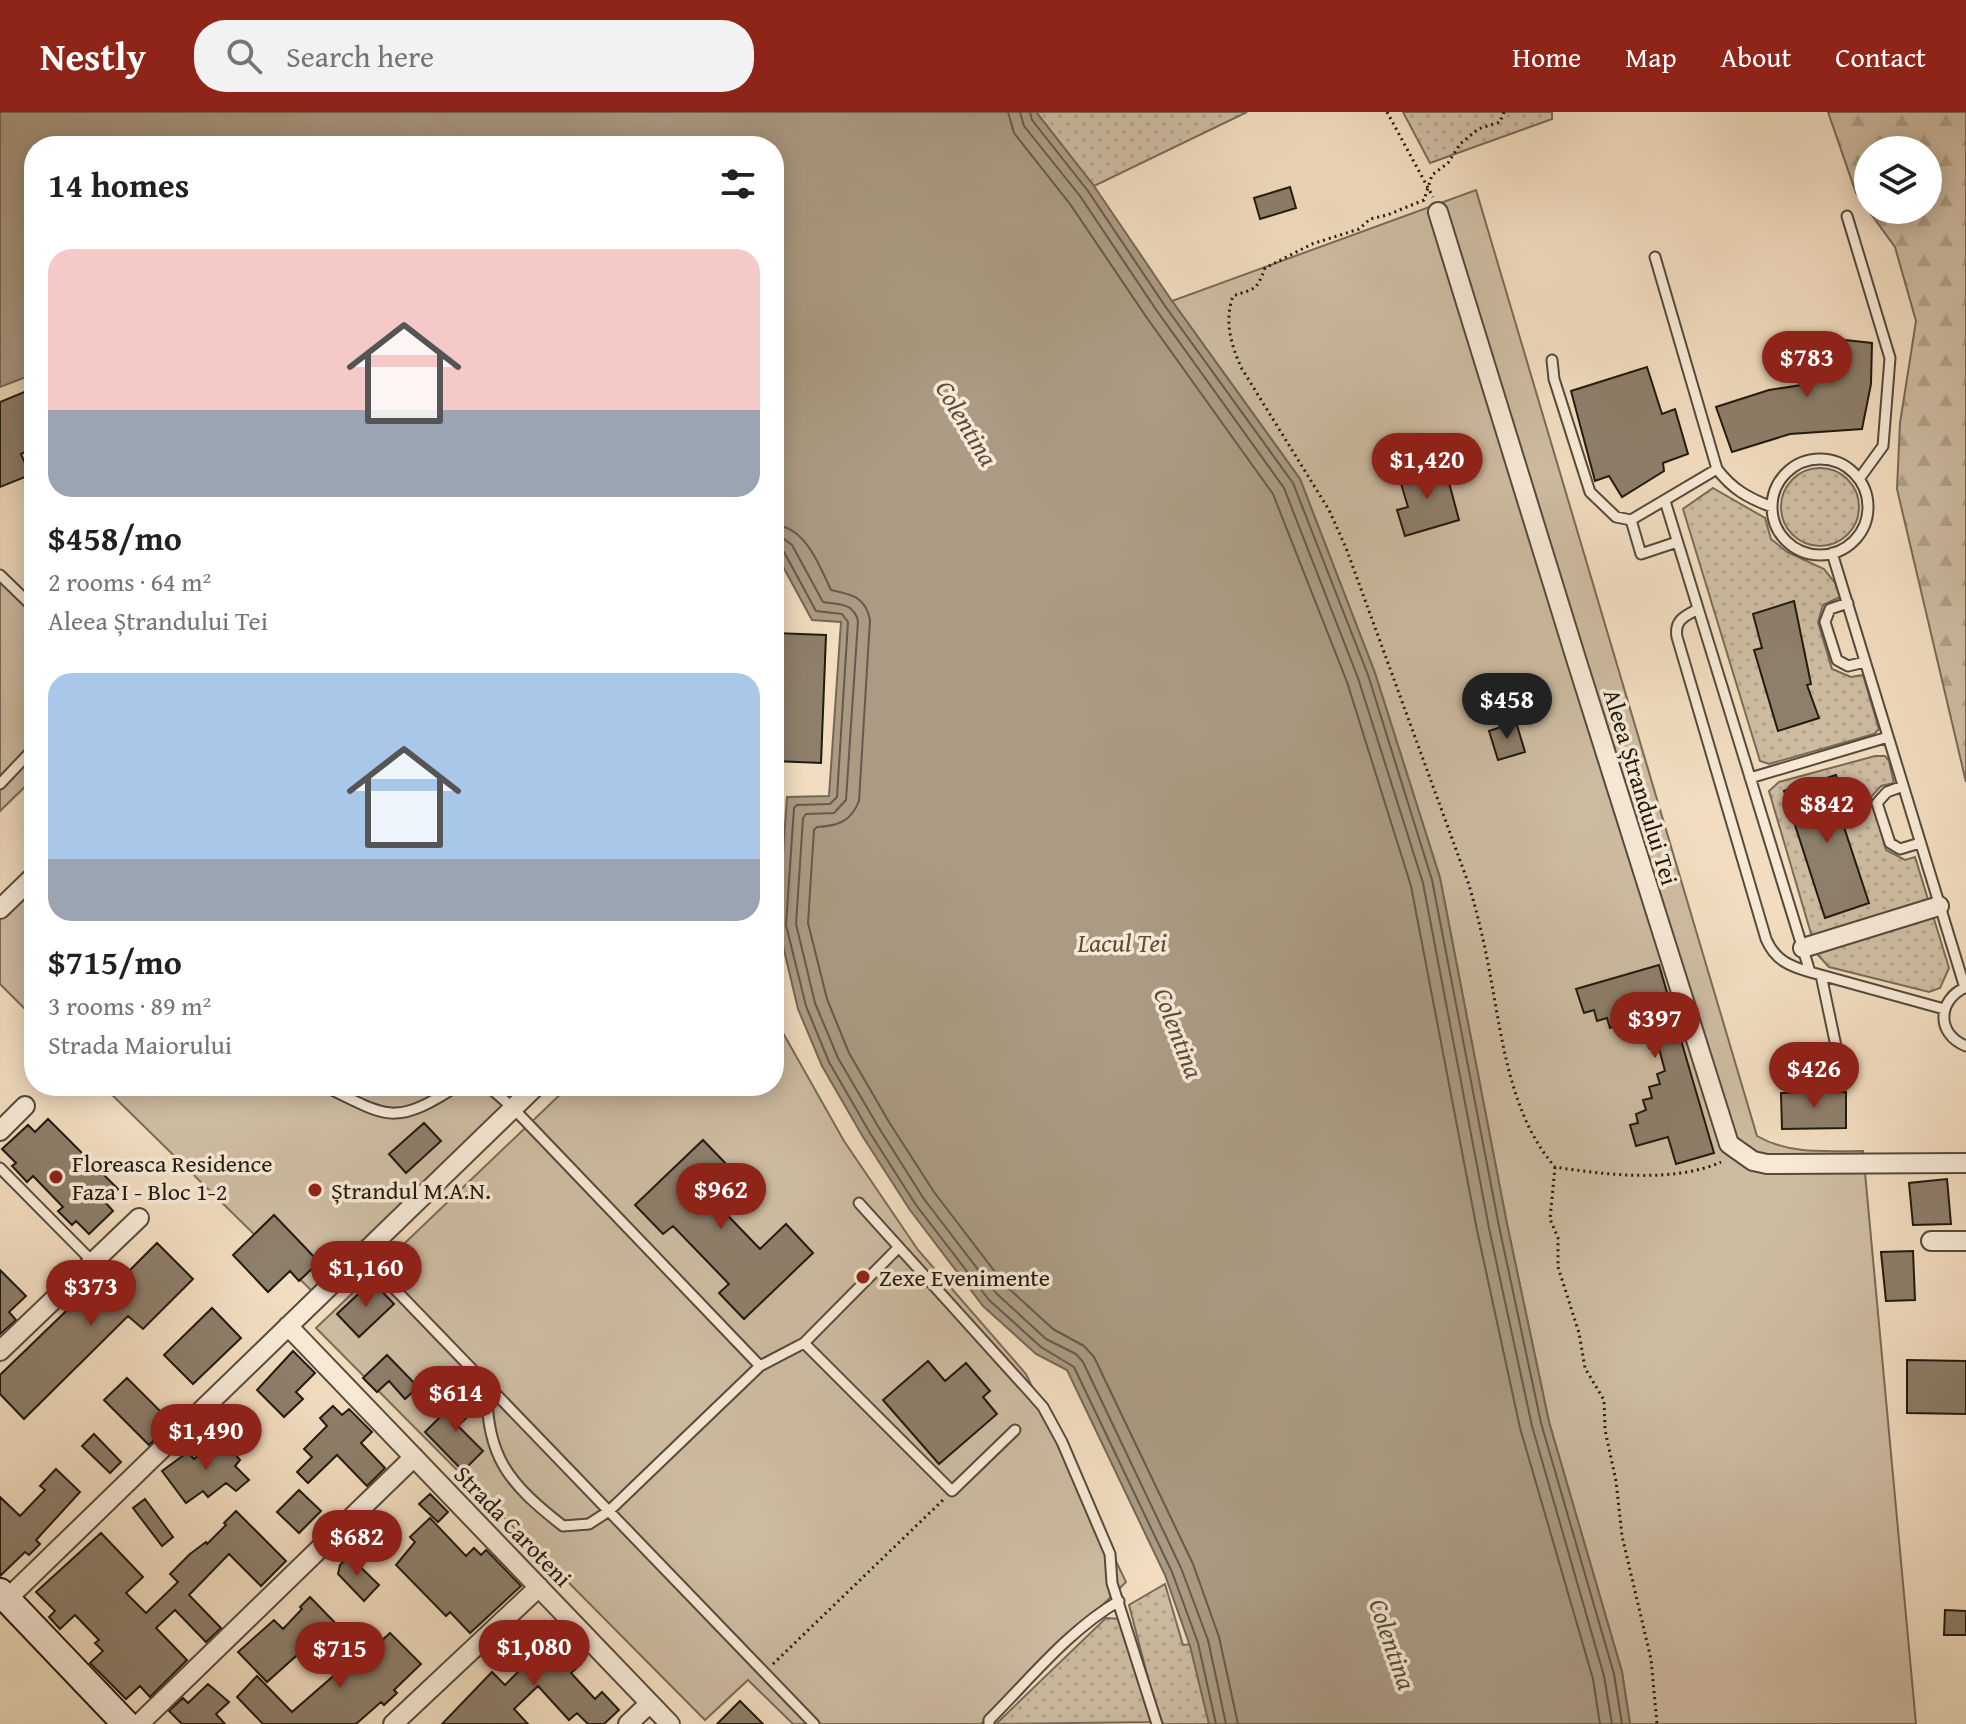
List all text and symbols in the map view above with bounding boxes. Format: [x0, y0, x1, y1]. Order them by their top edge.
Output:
search box [194, 20, 754, 92]
text: Nestly [40, 28, 146, 84]
icon: search [222, 34, 266, 78]
text: Search here [286, 34, 434, 78]
text: Home [1512, 36, 1581, 77]
text: Map [1625, 36, 1677, 77]
text: About [1721, 36, 1791, 77]
text: Contact [1835, 36, 1926, 77]
map controls [1854, 136, 1942, 224]
button: layers [1854, 136, 1942, 224]
text: 14 homes [48, 160, 189, 209]
icon: filters [716, 162, 760, 206]
icon: home [332, 301, 476, 445]
pin: $783 [1760, 331, 1854, 399]
text: $783 [1780, 337, 1834, 376]
water label: Colentina [926, 373, 1008, 473]
pin: $1,420 [1362, 433, 1492, 501]
text: $1,420 [1390, 439, 1464, 478]
text: $458/mo [48, 513, 182, 562]
text: 2 rooms · 64 m² [48, 562, 211, 601]
text: Aleea Ștrandului Tei [48, 601, 268, 640]
pin: $458 [1460, 673, 1554, 741]
text: $458 [1480, 679, 1534, 718]
street label: Aleea Ștrandului Tei [1595, 685, 1688, 890]
icon: home [332, 725, 476, 869]
pin: $842 [1780, 777, 1874, 845]
text: $842 [1800, 783, 1854, 822]
water label: Lacul Tei [1076, 923, 1167, 962]
text: $715/mo [48, 937, 182, 986]
water label: Colentina [1144, 982, 1214, 1084]
text: 3 rooms · 89 m² [48, 986, 211, 1025]
pin: $397 [1608, 992, 1702, 1060]
text: $397 [1628, 998, 1682, 1037]
text: Strada Maiorului [48, 1025, 232, 1064]
pin: $426 [1767, 1042, 1861, 1110]
text: $426 [1787, 1048, 1841, 1087]
place label: Floreasca Residence Faza I - Bloc 1-2 [72, 1146, 272, 1209]
pin: $962 [674, 1163, 768, 1231]
marker: Floreasca Residence Faza I - Bloc 1-2 [47, 1168, 65, 1186]
text: $962 [694, 1169, 748, 1208]
place label: Ștrandul M.A.N. [331, 1173, 491, 1208]
marker: Ștrandul M.A.N. [306, 1181, 324, 1199]
pin: $1,160 [301, 1241, 431, 1309]
text: $1,160 [329, 1247, 403, 1286]
pin: $373 [44, 1260, 138, 1328]
place label: Zexe Evenimente [879, 1260, 1050, 1295]
text: $373 [64, 1266, 118, 1305]
marker: Zexe Evenimente [854, 1268, 872, 1286]
pin: $614 [409, 1366, 503, 1434]
text: $614 [429, 1372, 483, 1411]
pin: $1,490 [141, 1404, 271, 1472]
text: $1,490 [169, 1410, 243, 1449]
street label: Strada Caroteni [446, 1457, 580, 1595]
pin: $682 [310, 1510, 404, 1578]
text: $682 [330, 1516, 384, 1555]
water label: Colentina [1359, 1593, 1427, 1695]
pin: $1,080 [469, 1620, 599, 1688]
pin: $715 [293, 1622, 387, 1690]
text: $1,080 [497, 1626, 571, 1665]
text: $715 [313, 1628, 367, 1667]

